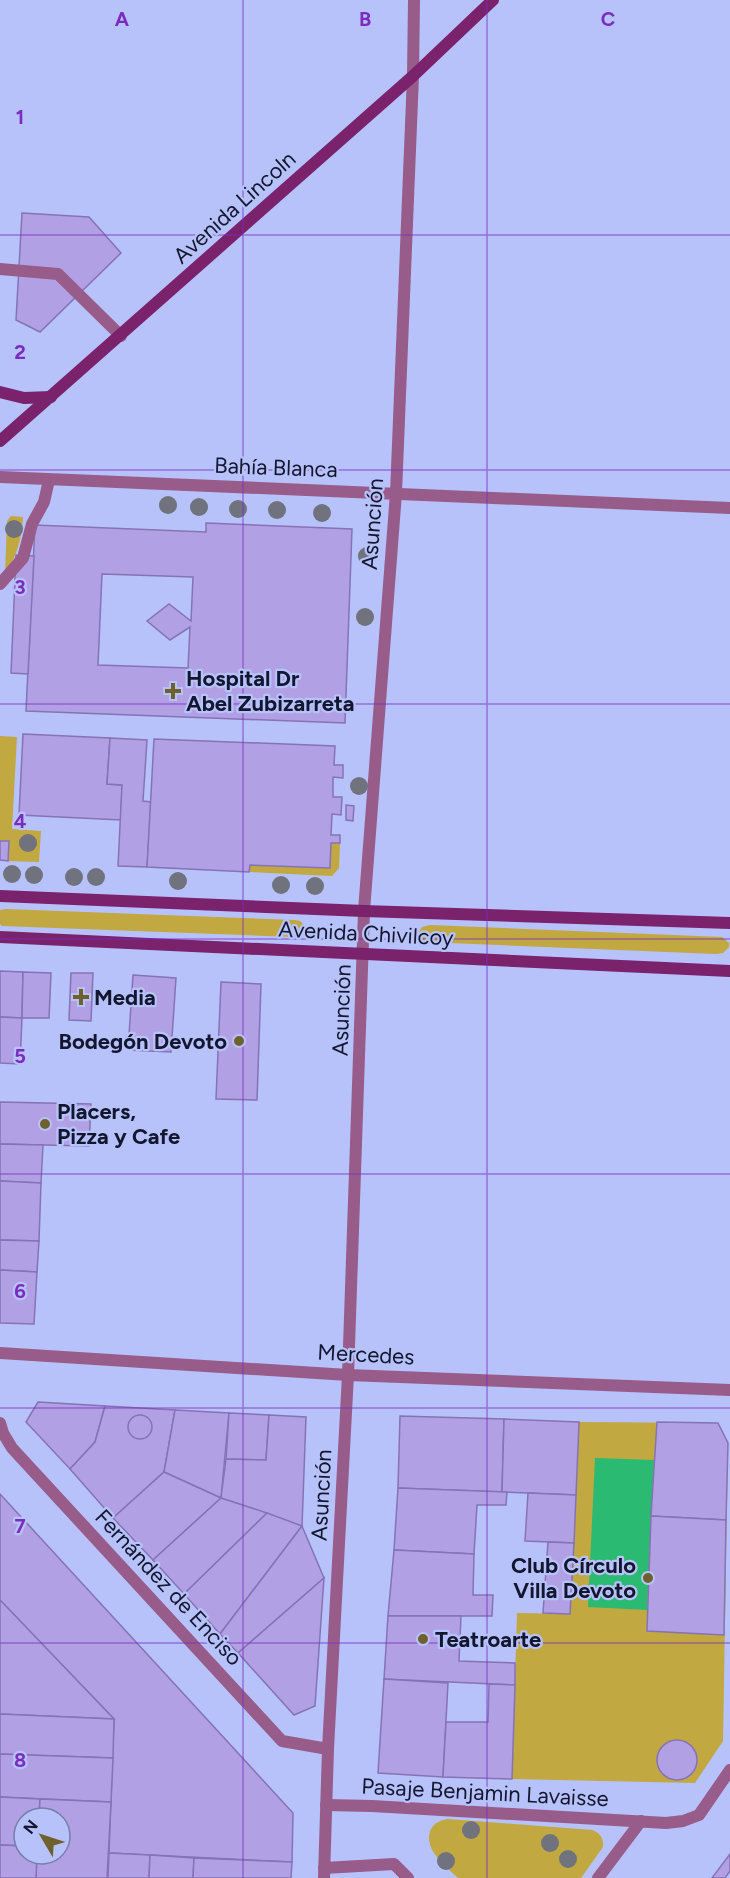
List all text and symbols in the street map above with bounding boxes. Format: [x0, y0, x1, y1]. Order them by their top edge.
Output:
text: A [115, 7, 130, 31]
text: B [359, 7, 371, 31]
text: C [601, 7, 615, 31]
text: 1 [16, 105, 24, 129]
street label: Avenida Lincoln [168, 145, 301, 269]
text: 2 [14, 340, 26, 364]
street label: Bahía Blanca [214, 452, 338, 483]
street label: Asunción [356, 477, 389, 571]
text: 3 [14, 575, 26, 599]
place label: Hospital Dr Abel Zubizarreta [186, 665, 354, 717]
marker: Hospital Dr Abel Zubizarreta [164, 682, 182, 700]
text: 4 [14, 809, 27, 833]
street label: Avenida Chivilcoy [278, 915, 455, 952]
street label: Asunción [326, 964, 357, 1056]
place label: Media [94, 984, 156, 1011]
marker: Media [72, 988, 90, 1006]
place label: Bodegón Devoto [59, 1028, 227, 1055]
marker: Bodegón Devoto [232, 1034, 246, 1048]
text: 5 [14, 1044, 26, 1068]
place label: Placers, Pizza y Cafe [57, 1098, 180, 1150]
marker: Placers, Pizza y Cafe [38, 1117, 52, 1131]
text: 6 [14, 1279, 26, 1303]
street label: Mercedes [317, 1338, 415, 1371]
street label: Asunción [306, 1449, 337, 1542]
street label: Fernández de Enciso [89, 1504, 248, 1671]
text: 7 [14, 1514, 26, 1538]
place label: Club Círculo Villa Devoto [511, 1552, 636, 1604]
marker: Club Círculo Villa Devoto [641, 1571, 655, 1585]
place label: Teatroarte [435, 1626, 541, 1653]
marker: Teatroarte [416, 1632, 430, 1646]
text: 8 [14, 1748, 26, 1772]
street label: Pasaje Benjamin Lavaisse [361, 1773, 609, 1812]
north arrow [12, 1806, 72, 1866]
text: N [19, 1816, 42, 1838]

